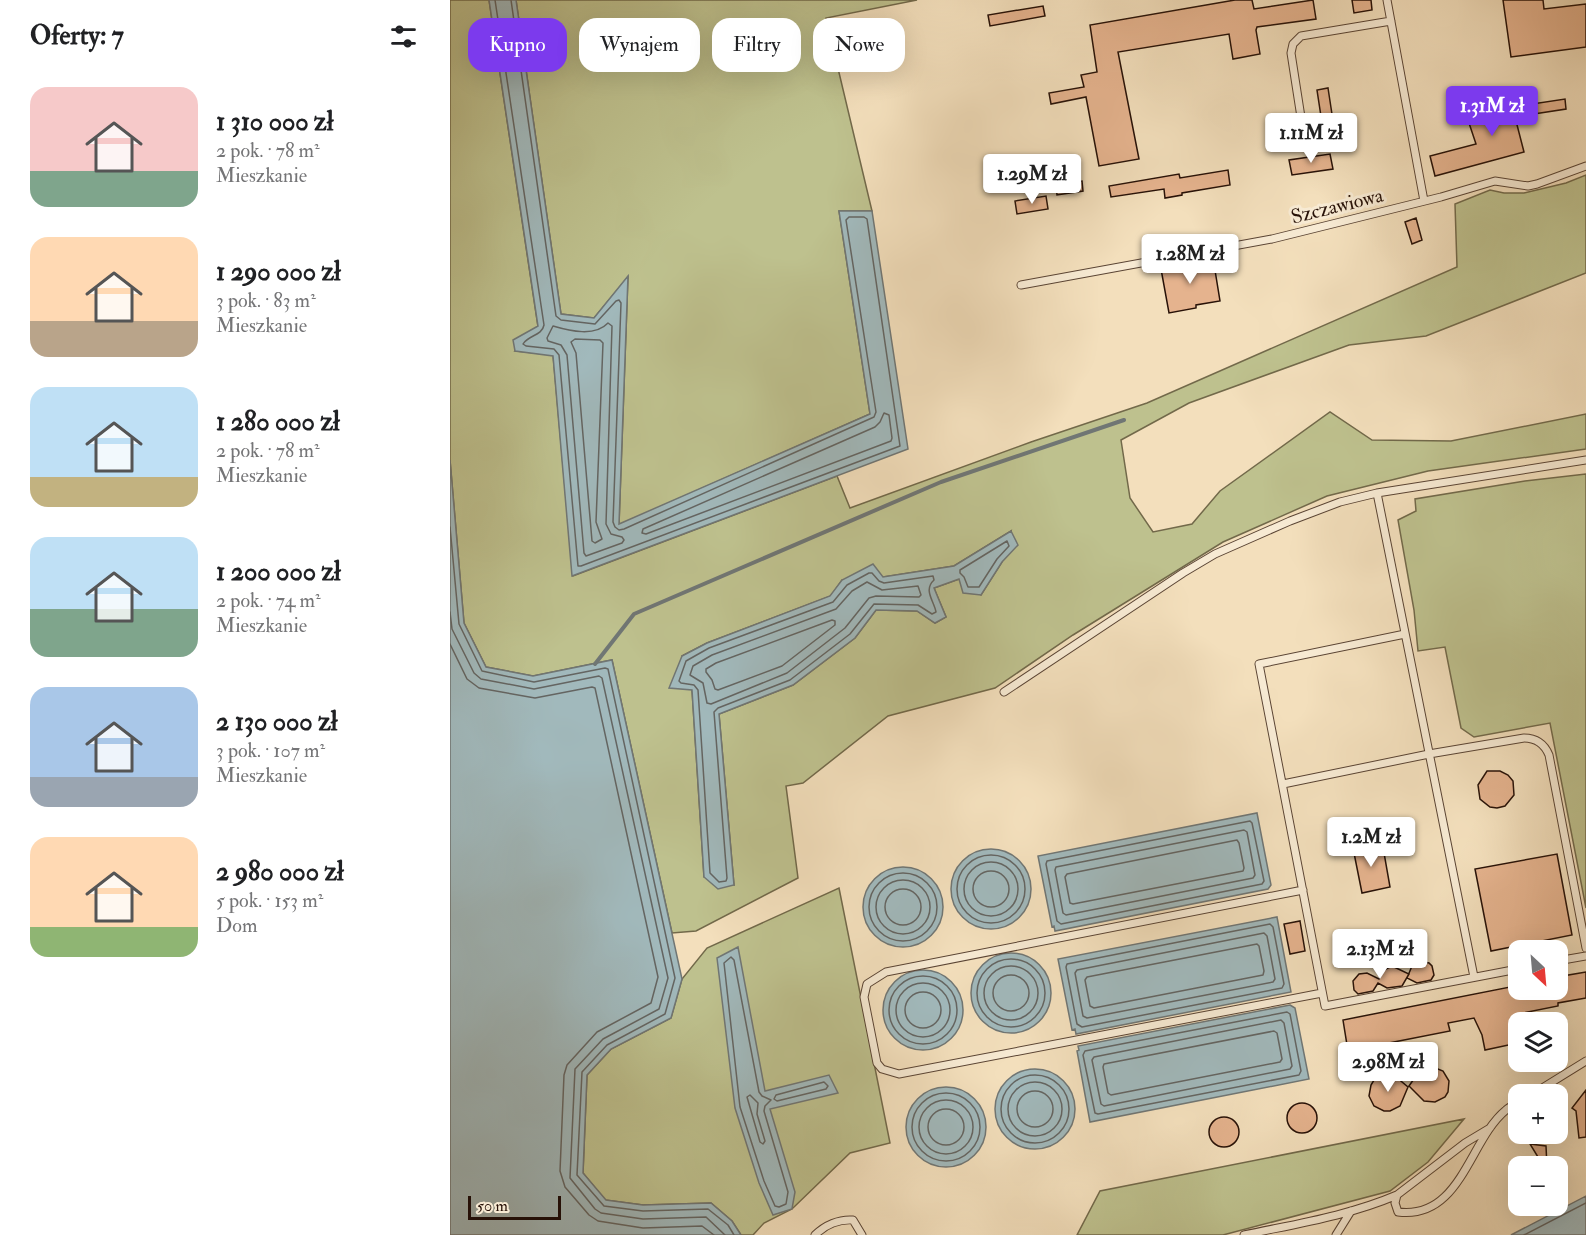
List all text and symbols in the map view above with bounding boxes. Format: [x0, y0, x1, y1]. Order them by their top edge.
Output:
chip: Kupno [468, 18, 567, 72]
chip: Wynajem [579, 18, 700, 72]
chip: Filtry [712, 18, 801, 72]
chip: Nowe [813, 18, 905, 72]
text: Oferty: 7 [30, 20, 124, 52]
icon: filters [387, 20, 420, 53]
pin: 1.31M zł [1430, 86, 1554, 137]
text: 1.31M zł [1460, 93, 1524, 118]
text: 1 310 000 zł [216, 106, 333, 138]
icon: home [78, 111, 150, 183]
pin: 1.11M zł [1249, 113, 1373, 164]
text: 1.11M zł [1279, 120, 1343, 145]
text: 2 pok. · 78 m² [216, 138, 320, 163]
pin: 1.29M zł [970, 154, 1094, 205]
text: 1.29M zł [997, 161, 1067, 186]
text: Mieszkanie [216, 163, 307, 188]
street label: Szczawiowa [1288, 182, 1386, 230]
pin: 1.28M zł [1128, 234, 1252, 285]
text: 1.28M zł [1156, 241, 1224, 266]
text: 1 290 000 zł [216, 256, 341, 288]
icon: home [78, 261, 150, 333]
text: 3 pok. · 83 m² [216, 288, 316, 313]
text: Mieszkanie [216, 313, 307, 338]
text: 1 280 000 zł [216, 406, 340, 438]
icon: home [78, 411, 150, 483]
text: 2 pok. · 78 m² [216, 438, 320, 463]
text: Mieszkanie [216, 463, 307, 488]
text: 1 200 000 zł [216, 556, 341, 588]
icon: home [78, 561, 150, 633]
text: 2 pok. · 74 m² [216, 588, 321, 613]
text: Mieszkanie [216, 613, 307, 638]
text: 2 130 000 zł [216, 706, 337, 738]
icon: home [78, 711, 150, 783]
text: 3 pok. · 107 m² [216, 738, 325, 763]
text: Mieszkanie [216, 763, 307, 788]
pin: 1.2M zł [1316, 817, 1426, 868]
text: 1.2M zł [1341, 824, 1401, 849]
text: 2 980 000 zł [216, 856, 344, 888]
icon: home [78, 861, 150, 933]
text: 5 pok. · 153 m² [216, 888, 323, 913]
text: Dom [216, 913, 257, 938]
pin: 2.13M zł [1318, 929, 1442, 980]
text: 2.13M zł [1346, 936, 1414, 961]
north arrow [1508, 940, 1568, 1000]
map controls [1508, 940, 1568, 1216]
button: layers [1508, 1012, 1568, 1072]
pin: 2.98M zł [1326, 1042, 1450, 1093]
text: 2.98M zł [1352, 1049, 1424, 1074]
button: + [1508, 1084, 1568, 1144]
button: − [1508, 1156, 1568, 1216]
scale bar [468, 1193, 561, 1220]
text: 50 m [477, 1196, 508, 1216]

